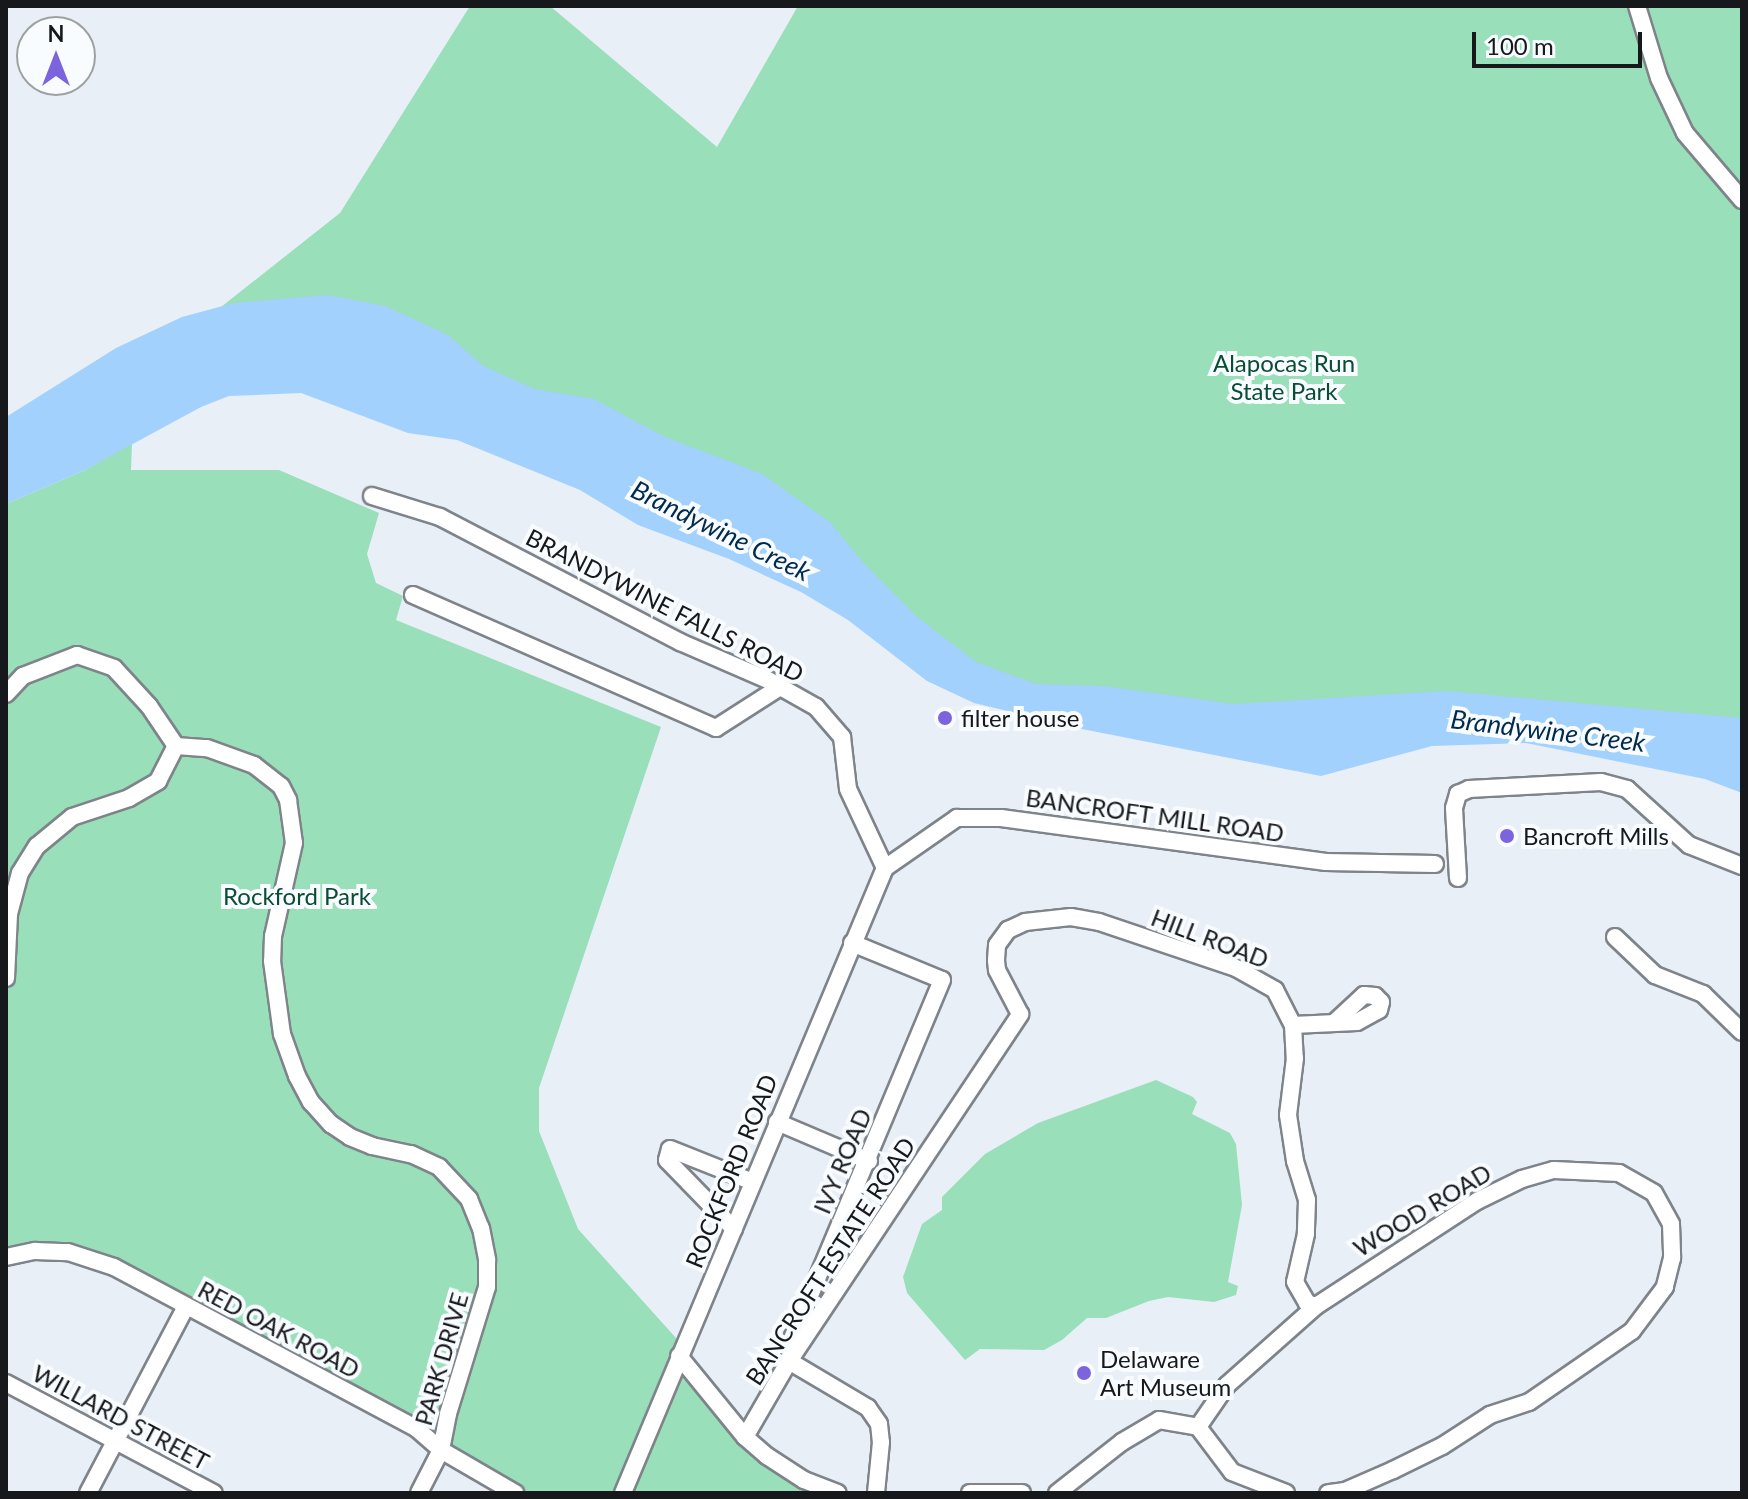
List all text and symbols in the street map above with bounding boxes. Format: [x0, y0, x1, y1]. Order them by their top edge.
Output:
north arrow [16, 16, 96, 96]
scale bar [1476, 16, 1646, 66]
text: N [48, 20, 64, 47]
text: 100 m [1486, 31, 1554, 60]
park label: Alapocas Run State Park [1213, 349, 1355, 405]
water label: Brandywine Creek [626, 474, 816, 588]
street label: BRANDYWINE FALLS ROAD [521, 522, 809, 688]
place label: filter house [961, 704, 1080, 732]
water label: Brandywine Creek [1449, 704, 1647, 758]
marker: filter house [936, 709, 954, 727]
street label: BANCROFT MILL ROAD [1023, 783, 1287, 847]
place label: Bancroft Mills [1523, 822, 1669, 850]
marker: Bancroft Mills [1498, 827, 1516, 845]
park label: Rockford Park [223, 882, 371, 910]
street label: HILL ROAD [1147, 902, 1273, 974]
street label: ROCKFORD ROAD [679, 1070, 783, 1272]
street label: IVY ROAD [807, 1104, 877, 1218]
street label: BANCROFT ESTATE ROAD [739, 1132, 921, 1390]
street label: WOOD ROAD [1348, 1158, 1496, 1262]
street label: RED OAK ROAD [193, 1274, 365, 1384]
street label: PARK DRIVE [408, 1289, 474, 1429]
place label: Delaware Art Museum [1100, 1345, 1231, 1401]
street label: WILLARD STREET [28, 1358, 214, 1476]
marker: Delaware Art Museum [1075, 1364, 1093, 1382]

